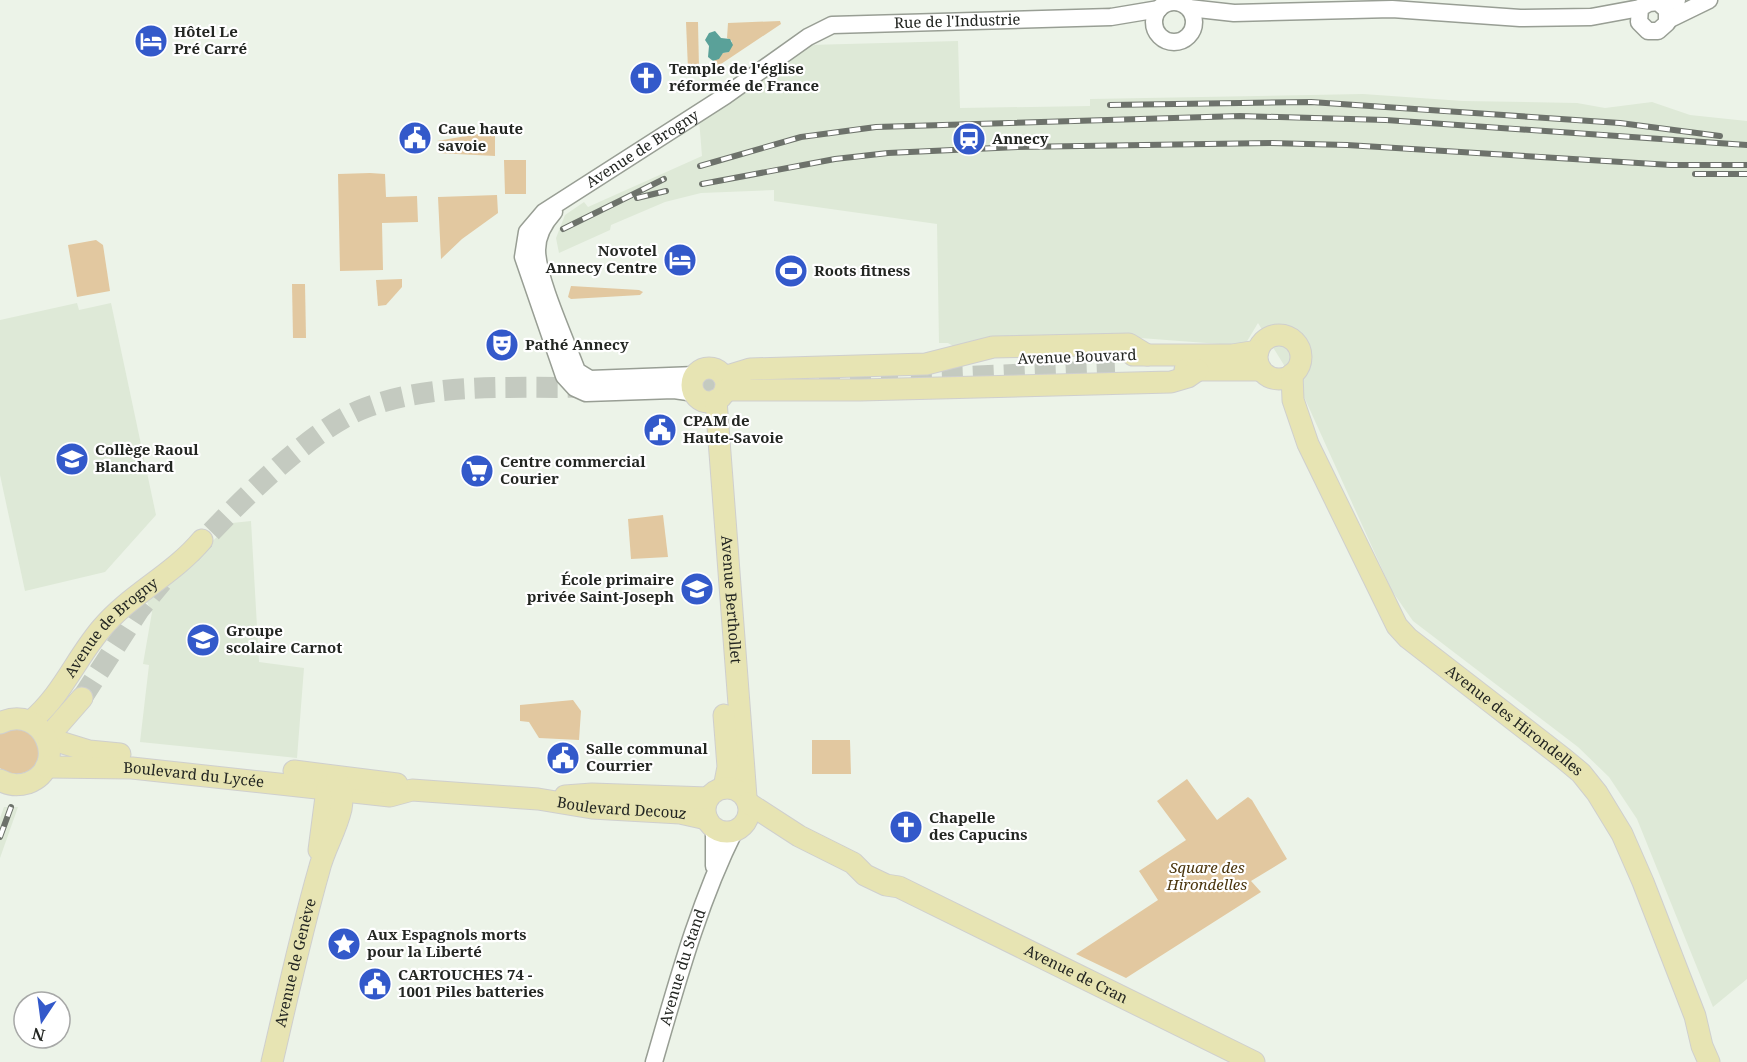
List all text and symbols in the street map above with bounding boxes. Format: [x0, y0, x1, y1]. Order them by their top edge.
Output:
street label: Rue de l'Industrie [894, 9, 1021, 32]
place label: Hôtel Le Pré Carré [174, 21, 247, 58]
hotel icon: Hôtel Le Pré Carré [133, 23, 169, 59]
place label: Temple de l'église réformée de France [669, 58, 819, 95]
church icon: Temple de l'église réformée de France [628, 60, 664, 96]
street label: Avenue de Brogny [582, 104, 703, 192]
place label: Caue haute savoie [438, 118, 523, 155]
public building icon: Caue haute savoie [397, 120, 433, 156]
station icon: Annecy [951, 121, 987, 157]
place label: Annecy [992, 128, 1049, 148]
place label: Novotel Annecy Centre [546, 240, 658, 277]
hotel icon: Novotel Annecy Centre [662, 242, 698, 278]
sports icon: Roots fitness [773, 253, 809, 289]
place label: Roots fitness [814, 260, 910, 280]
theatre icon: Pathé Annecy [484, 327, 520, 363]
place label: Pathé Annecy [525, 334, 629, 354]
street label: Avenue Bouvard [1017, 344, 1137, 368]
place label: CPAM de Haute-Savoie [683, 410, 783, 447]
public building icon: CPAM de Haute-Savoie [642, 412, 678, 448]
place label: Collège Raoul Blanchard [95, 439, 199, 476]
school or university icon: Collège Raoul Blanchard [54, 441, 90, 477]
place label: Centre commercial Courier [500, 451, 646, 488]
supermarket icon: Centre commercial Courier [459, 453, 495, 489]
street label: Avenue Berthollet [717, 534, 747, 664]
place label: École primaire privée Saint-Joseph [527, 569, 674, 606]
school or university icon: École primaire privée Saint-Joseph [679, 571, 715, 607]
street label: Avenue de Brogny [59, 572, 162, 681]
place label: Groupe scolaire Carnot [226, 620, 342, 657]
school or university icon: Groupe scolaire Carnot [185, 622, 221, 658]
street label: Avenue des Hirondelles [1442, 660, 1588, 780]
place label: Salle communal Courrier [586, 738, 708, 775]
public building icon: Salle communal Courrier [545, 740, 581, 776]
street label: Boulevard du Lycée [123, 757, 265, 791]
street label: Boulevard Decouz [556, 791, 689, 823]
place label: Chapelle des Capucins [929, 807, 1028, 844]
church icon: Chapelle des Capucins [888, 809, 924, 845]
park label: Square des Hirondelles [1166, 857, 1247, 894]
street label: Avenue de Genève [269, 896, 320, 1029]
street label: Avenue du Stand [654, 906, 710, 1028]
place label: Aux Espagnols morts pour la Liberté [367, 924, 526, 961]
place icon: Aux Espagnols morts pour la Liberté [326, 926, 362, 962]
street label: Avenue de Cran [1022, 940, 1132, 1007]
place label: CARTOUCHES 74 - 1001 Piles batteries [398, 964, 544, 1001]
public building icon: CARTOUCHES 74 - 1001 Piles batteries [357, 966, 393, 1002]
north arrow [12, 990, 72, 1050]
text: N [30, 1022, 47, 1047]

